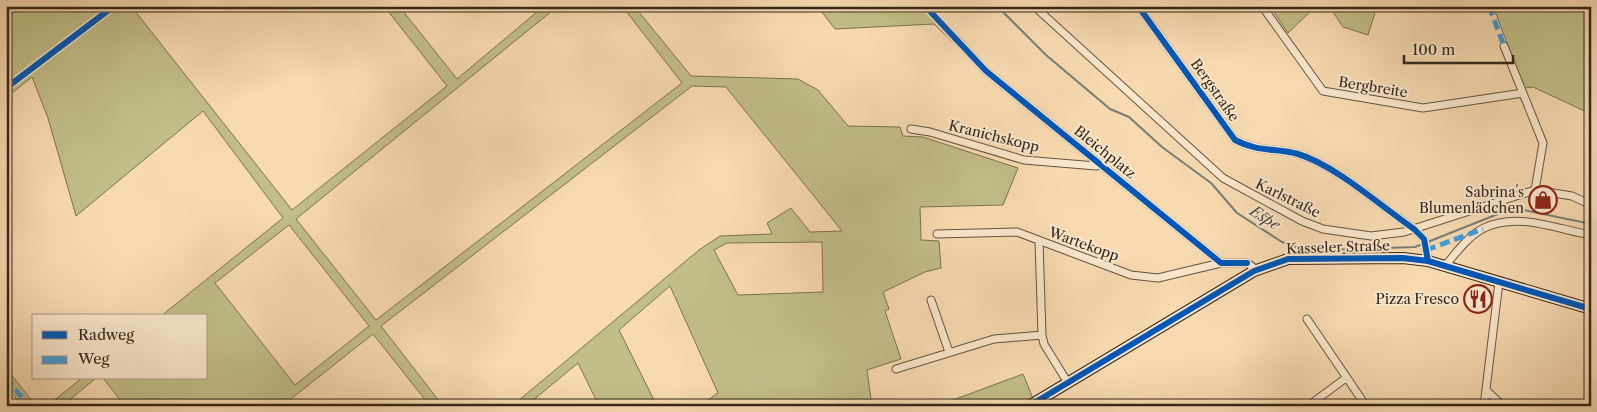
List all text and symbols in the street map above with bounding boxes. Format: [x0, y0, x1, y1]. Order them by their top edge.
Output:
scale bar [1404, 32, 1513, 64]
text: 100 m [1412, 40, 1455, 59]
street label: Bergstraße [1187, 55, 1243, 125]
street label: Bergbreite [1337, 73, 1409, 101]
street label: Kranichskopp [947, 116, 1041, 156]
street label: Bleichplatz [1070, 122, 1140, 182]
street label: Karlstraße [1253, 175, 1324, 222]
place label: Sabrina´s Blumenlädchen [1419, 183, 1524, 217]
shop icon: Sabrina´s Blumenlädchen [1528, 185, 1558, 215]
water label: Espe [1246, 201, 1284, 234]
street label: Wartekopp [1045, 223, 1122, 265]
street label: Kasseler Straße [1286, 236, 1390, 258]
restaurant icon: Pizza Fresco [1463, 284, 1493, 314]
place label: Pizza Fresco [1375, 290, 1459, 308]
legend [32, 314, 208, 380]
text: Radweg [78, 325, 134, 344]
text: Weg [77, 349, 110, 368]

